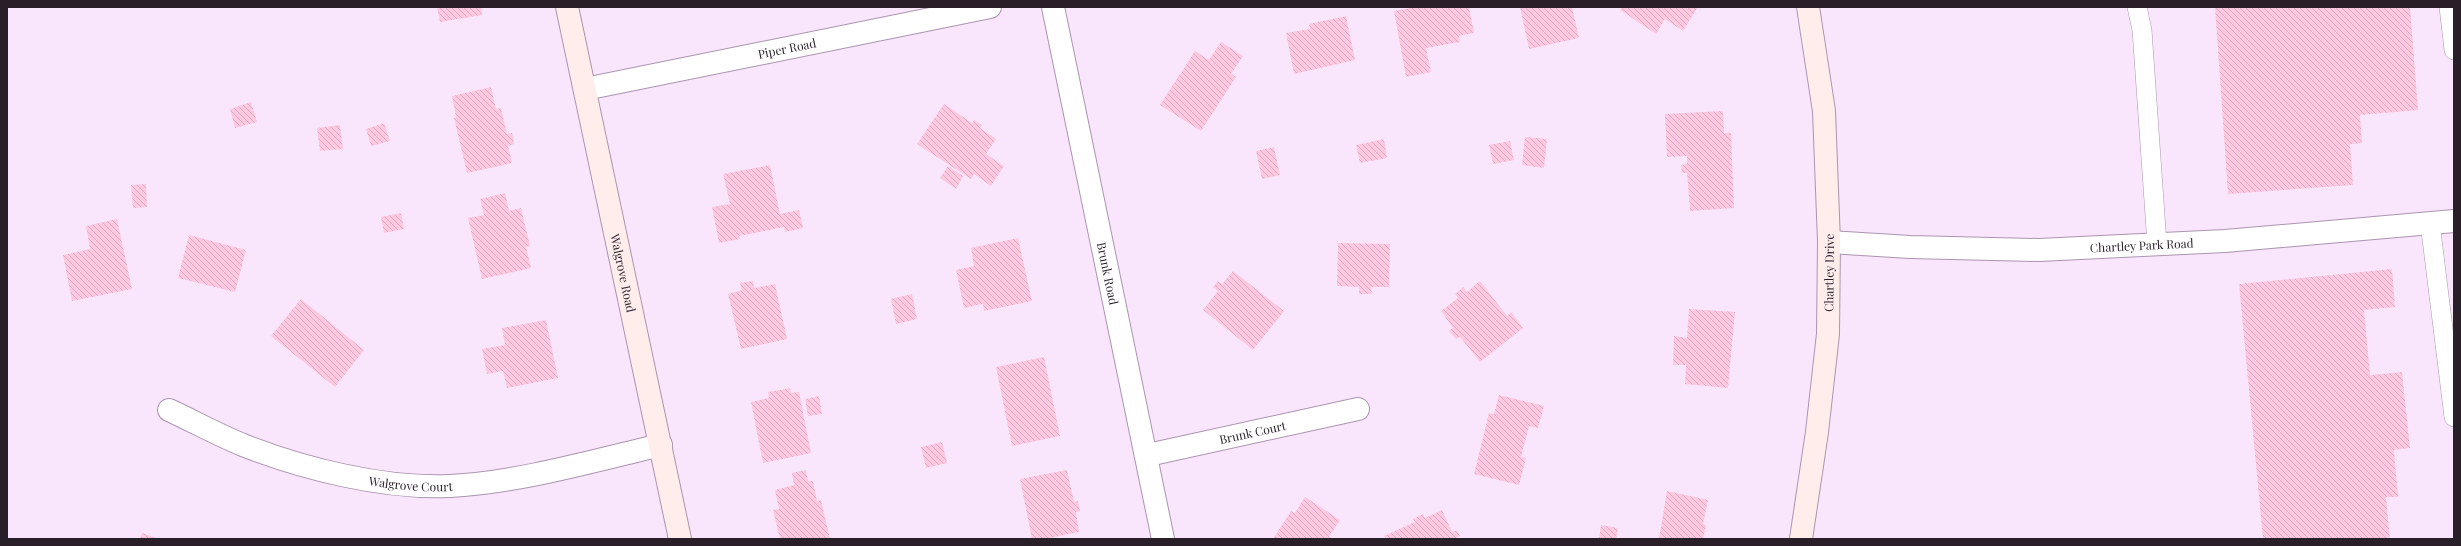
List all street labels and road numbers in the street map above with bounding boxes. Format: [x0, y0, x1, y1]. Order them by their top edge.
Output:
street label: Piper Road [756, 34, 817, 62]
street label: Walgrove Road [607, 231, 640, 314]
street label: Chartley Drive [1820, 233, 1837, 312]
street label: Chartley Park Road [2089, 235, 2194, 256]
street label: Brunk Road [1094, 241, 1122, 306]
street label: Brunk Court [1218, 417, 1288, 447]
street label: Walgrove Court [367, 472, 454, 494]

